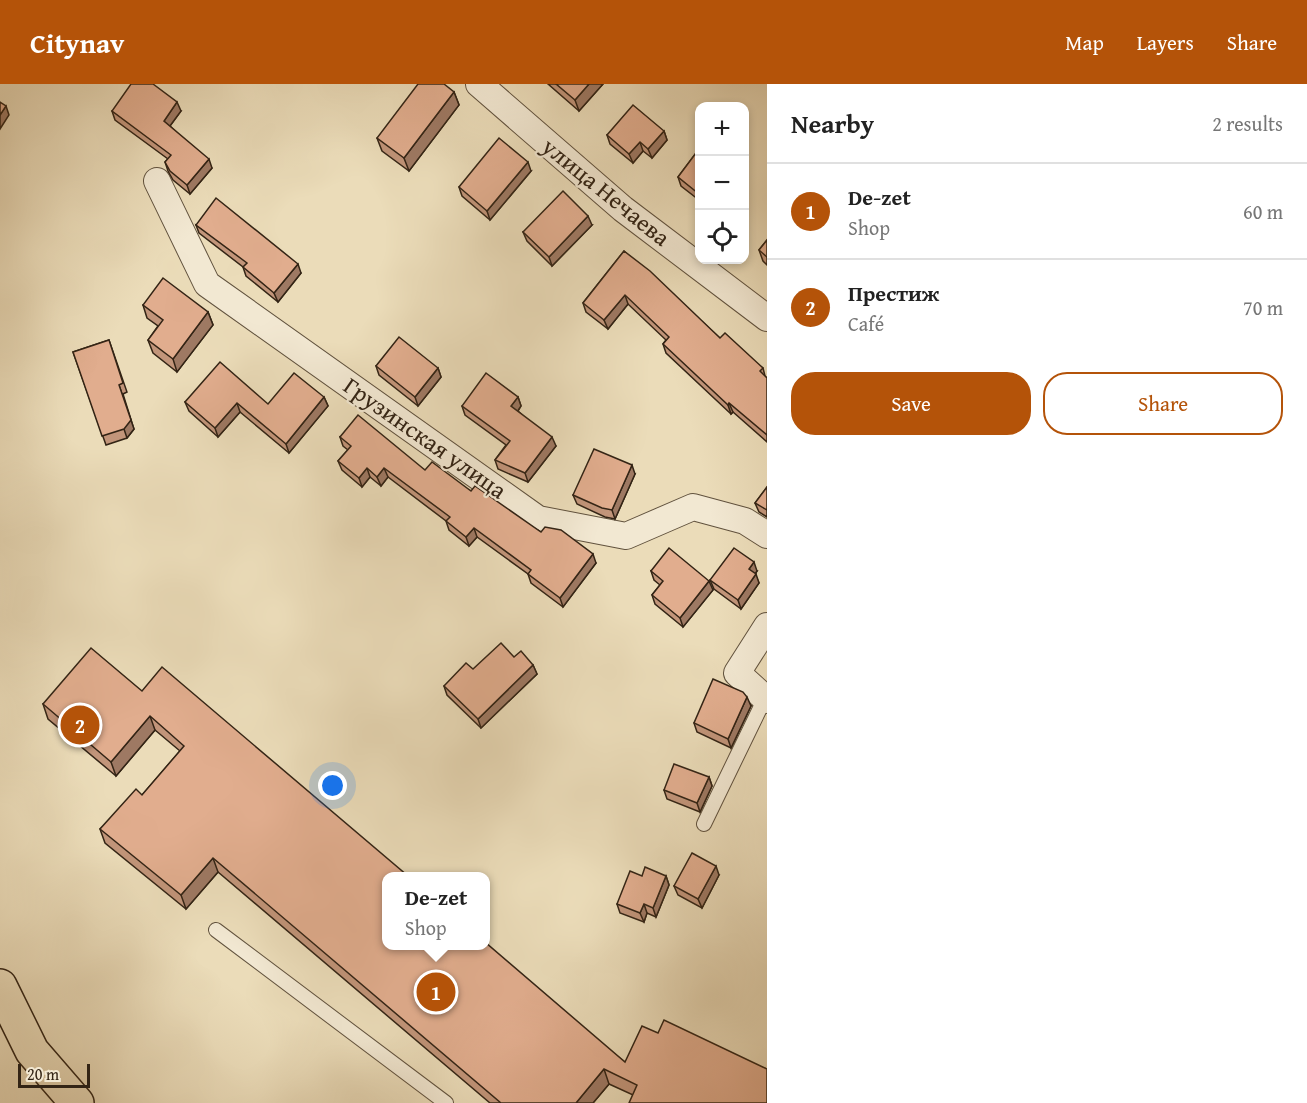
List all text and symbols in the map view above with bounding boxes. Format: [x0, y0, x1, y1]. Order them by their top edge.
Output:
text: Citynav [30, 22, 124, 63]
text: Map [1065, 27, 1104, 58]
text: Layers [1137, 27, 1194, 58]
text: Share [1227, 27, 1277, 58]
map controls [695, 102, 749, 264]
button: + [695, 102, 749, 156]
text: Nearby [791, 104, 874, 143]
text: 2 results [1212, 109, 1283, 138]
street label: улица Нечаева [534, 128, 678, 255]
button: − [695, 156, 749, 210]
text: De-zet [848, 181, 911, 213]
text: 1 [805, 197, 816, 226]
text: 60 m [1243, 197, 1283, 226]
button: locate [695, 210, 749, 264]
text: Shop [848, 213, 890, 242]
text: Престиж [848, 277, 939, 309]
text: 2 [805, 293, 816, 322]
text: 70 m [1243, 293, 1283, 322]
text: Café [848, 309, 884, 338]
street label: Грузинская улица [336, 368, 515, 507]
button: Save [791, 372, 1031, 435]
button: Share [1043, 372, 1283, 435]
pin: 2 [60, 702, 100, 748]
your location [318, 771, 347, 800]
popup [382, 872, 490, 950]
text: De-zet [405, 881, 467, 913]
text: Shop [405, 913, 447, 942]
pin: 1 [416, 970, 456, 1014]
scale bar [18, 1061, 90, 1088]
text: 20 m [27, 1062, 59, 1086]

